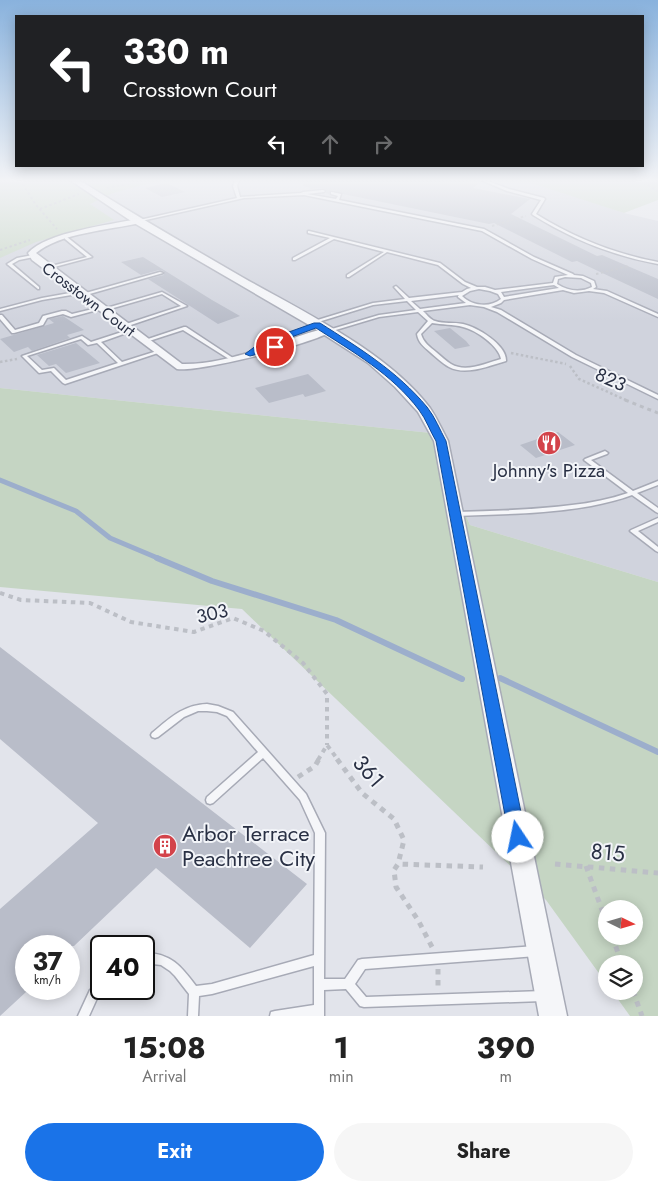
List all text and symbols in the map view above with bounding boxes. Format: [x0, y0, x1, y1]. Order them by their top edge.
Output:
text: 330 m [123, 27, 229, 77]
icon: left [40, 35, 105, 100]
text: Crosstown Court [123, 73, 277, 105]
icon: left [263, 130, 291, 158]
icon: ahead [316, 130, 344, 158]
icon: right [369, 130, 397, 158]
street label: Crosstown Court [37, 257, 140, 342]
pin [254, 326, 296, 368]
icon: arrive [261, 333, 289, 361]
street label: 823 [591, 361, 631, 398]
restaurant icon: Johnny's Pizza [536, 430, 562, 456]
place label: Johnny's Pizza [490, 457, 605, 484]
street label: 303 [193, 597, 231, 630]
street label: 361 [346, 747, 392, 795]
position arrow [491, 810, 543, 862]
place label: Arbor Terrace Peachtree City [182, 817, 315, 874]
building icon: Arbor Terrace Peachtree City [152, 833, 178, 859]
street label: 815 [590, 835, 626, 869]
north arrow [598, 900, 642, 945]
map controls [598, 900, 643, 1000]
speed limit sign: 40 [90, 935, 155, 1000]
text: 37 [32, 943, 63, 979]
button: layers [598, 955, 643, 1000]
text: km/h [34, 971, 61, 989]
text: 15:08 [123, 1026, 206, 1069]
text: 1 [334, 1026, 349, 1069]
text: 390 [477, 1026, 535, 1069]
text: Arrival [142, 1065, 186, 1088]
text: min [329, 1065, 354, 1088]
text: m [500, 1065, 512, 1088]
button: Exit [25, 1123, 324, 1181]
button: Share [334, 1123, 633, 1181]

